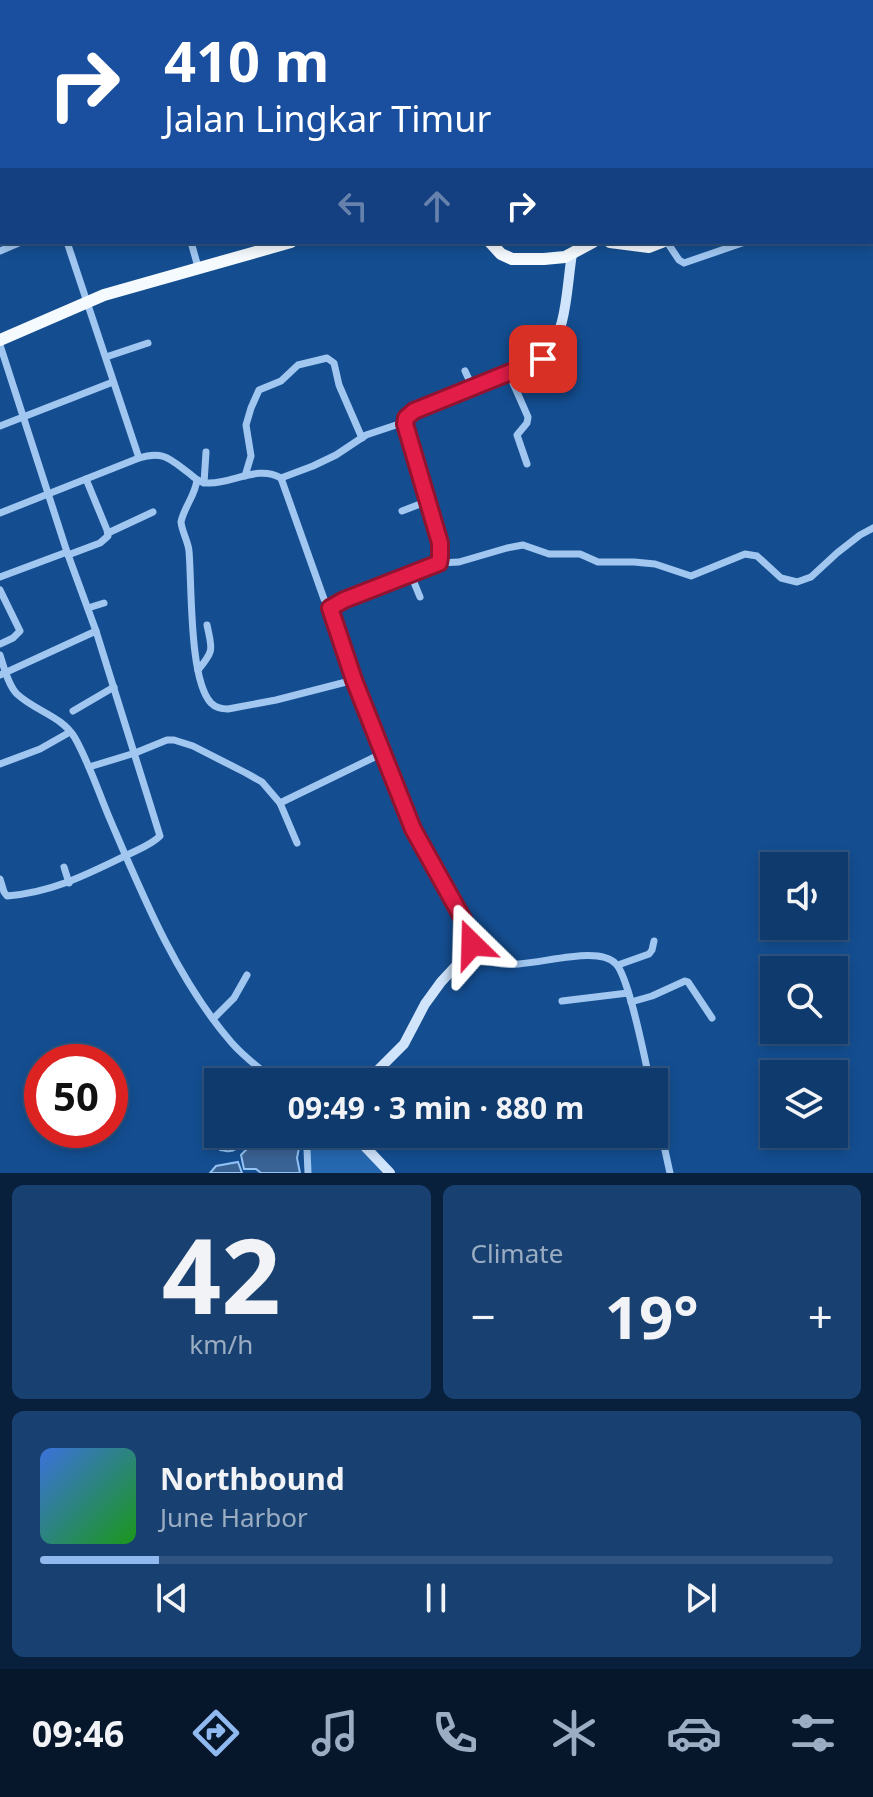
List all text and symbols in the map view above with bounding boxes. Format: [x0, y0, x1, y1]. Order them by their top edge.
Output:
text: 410 m [164, 22, 329, 98]
icon: right [32, 32, 136, 136]
text: Jalan Lingkar Timur [164, 94, 491, 143]
icon: left [331, 184, 375, 228]
icon: ahead [415, 184, 459, 228]
icon: right [499, 184, 543, 228]
pin [509, 325, 577, 393]
icon: arrive [521, 337, 565, 381]
map controls [760, 852, 848, 1148]
button: sound [760, 852, 848, 940]
position arrow [430, 902, 514, 986]
button: search [760, 956, 848, 1044]
speed limit sign: 50 [24, 1044, 128, 1148]
button: layers [760, 1060, 848, 1148]
text: 09:49 · 3 min · 880 m [288, 1087, 584, 1128]
text: 42 [162, 1203, 281, 1344]
text: Climate [471, 1235, 563, 1271]
text: 19° [605, 1275, 699, 1357]
text: − [471, 1286, 496, 1346]
text: + [808, 1286, 833, 1346]
text: km/h [189, 1326, 253, 1362]
text: Northbound [160, 1458, 345, 1499]
text: June Harbor [160, 1499, 308, 1535]
icon: previous [150, 1576, 194, 1620]
icon: pause [414, 1576, 458, 1620]
icon: next [679, 1576, 723, 1620]
icon: directions [188, 1705, 244, 1761]
icon: music [307, 1705, 363, 1761]
icon: phone [427, 1705, 483, 1761]
icon: climate [546, 1705, 602, 1761]
icon: car [666, 1705, 722, 1761]
icon: filters [785, 1705, 841, 1761]
text: 09:46 [32, 1709, 124, 1758]

